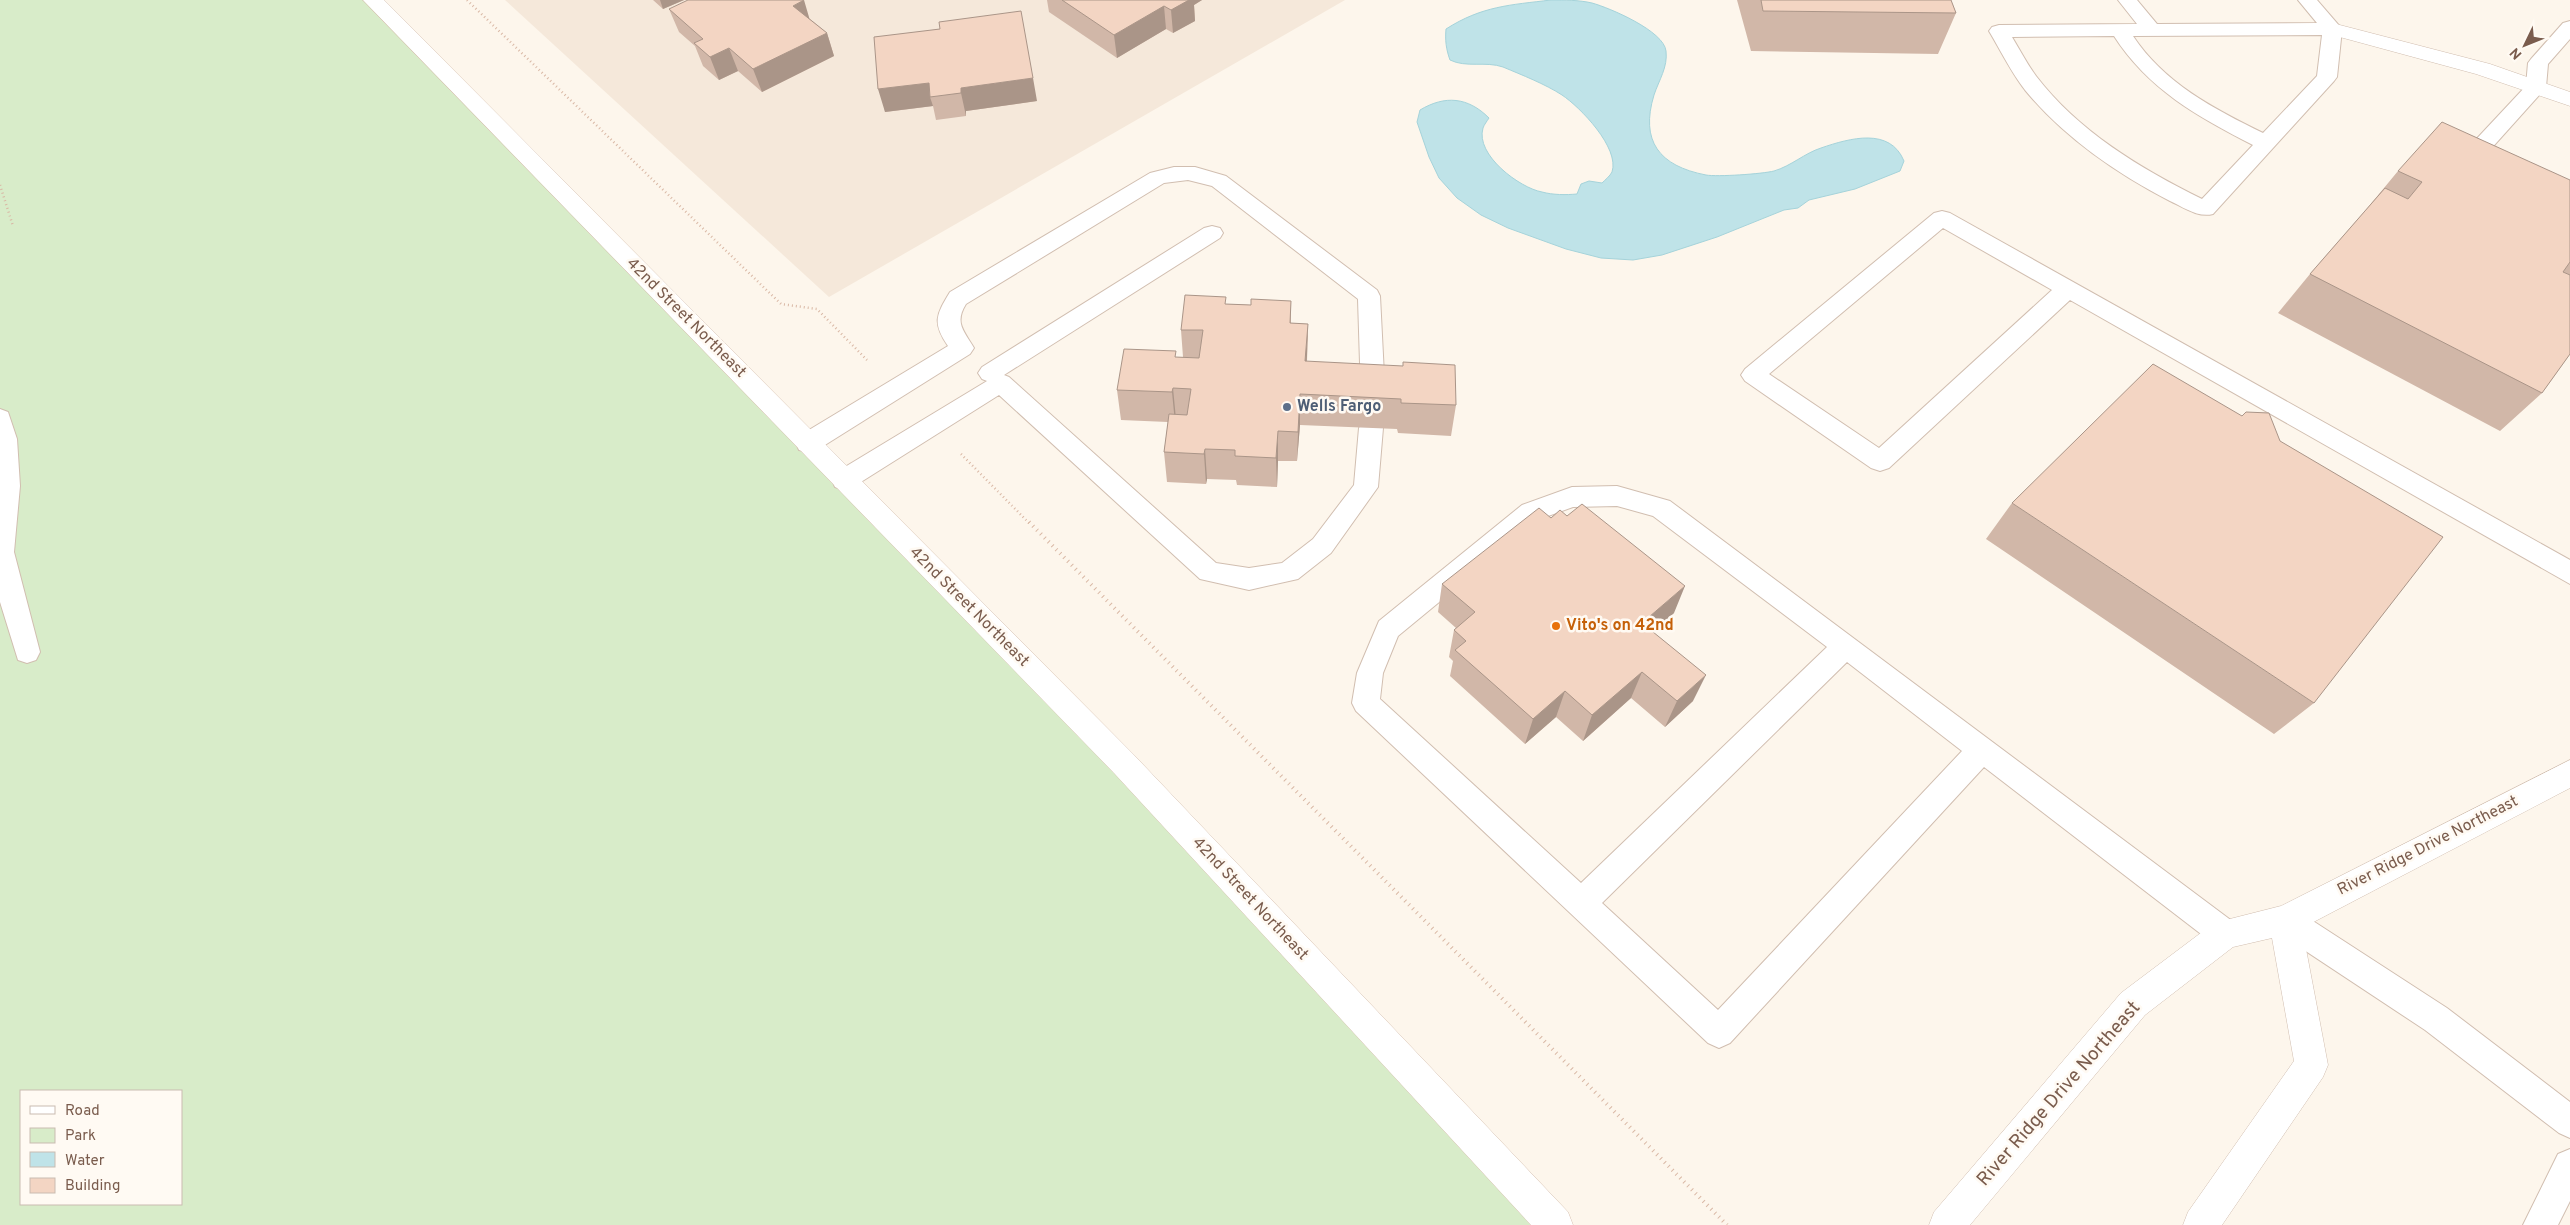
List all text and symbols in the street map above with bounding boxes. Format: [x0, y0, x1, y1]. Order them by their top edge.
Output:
north arrow [2500, 20, 2550, 70]
text: N [2507, 43, 2526, 62]
street label: 42nd Street Northeast [622, 254, 750, 382]
place label: Wells Fargo [1297, 397, 1381, 417]
marker: Wells Fargo [1281, 401, 1293, 413]
street label: 42nd Street Northeast [905, 543, 1033, 671]
place label: Vito's on 42nd [1566, 616, 1674, 636]
marker: Vito's on 42nd [1550, 620, 1562, 632]
street label: River Ridge Drive Northeast [2334, 792, 2522, 900]
street label: 42nd Street Northeast [1188, 833, 1312, 965]
street label: River Ridge Drive Northeast [1972, 996, 2146, 1192]
legend [20, 1090, 182, 1205]
text: Road [65, 1102, 100, 1121]
text: Park [65, 1127, 96, 1146]
text: Water [65, 1152, 105, 1171]
text: Building [65, 1177, 120, 1196]

